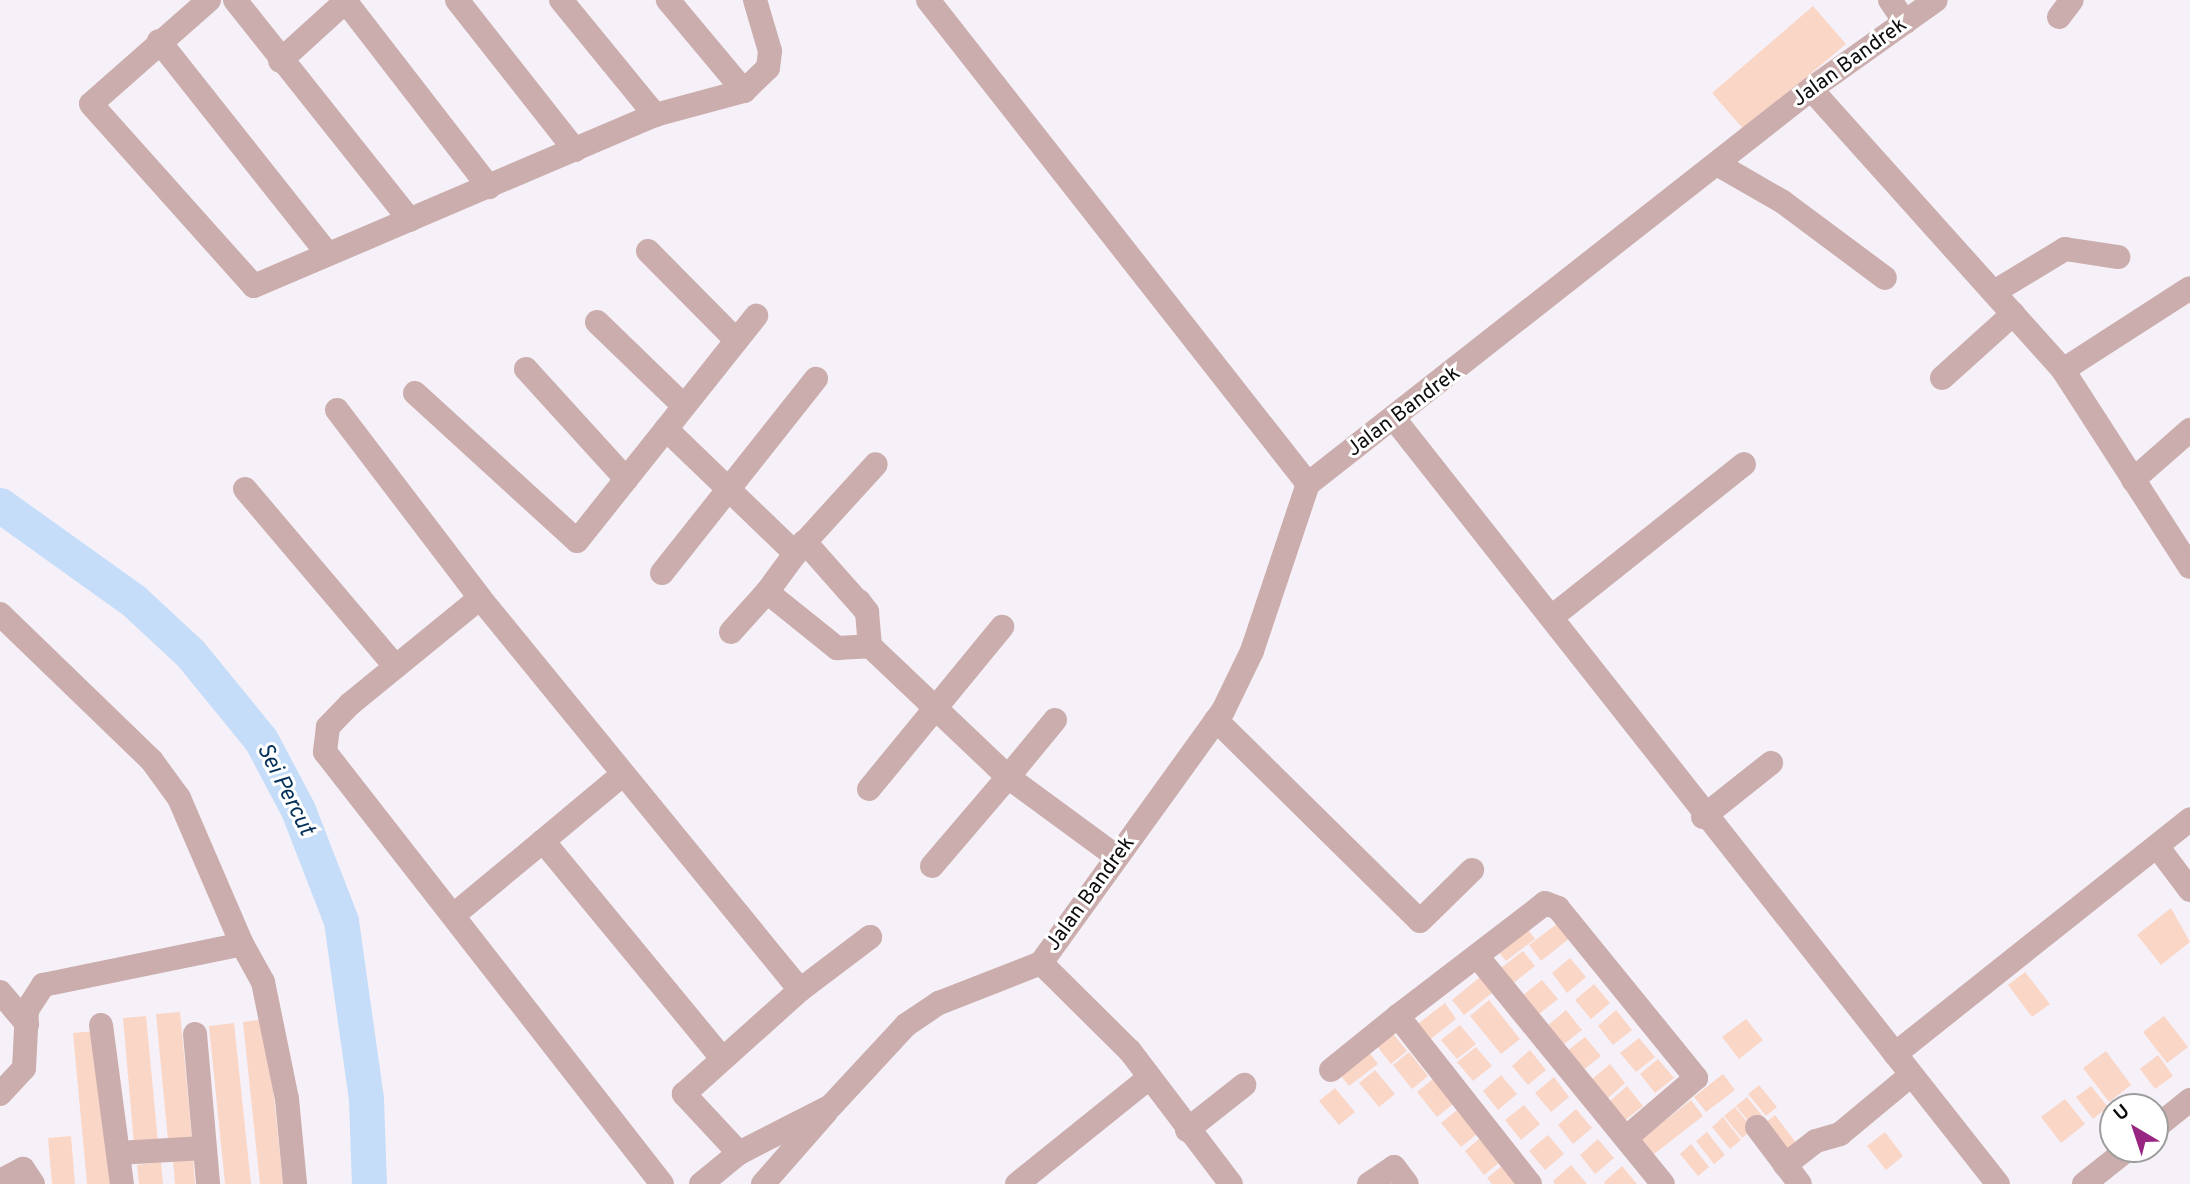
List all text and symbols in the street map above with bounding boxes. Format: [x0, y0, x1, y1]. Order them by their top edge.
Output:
street label: Jalan Bandrek [1788, 13, 1912, 113]
street label: Jalan Bandrek [1342, 361, 1466, 463]
water label: Sei Percut [249, 739, 319, 841]
street label: Jalan Bandrek [1041, 832, 1141, 956]
north arrow [2099, 1093, 2169, 1163]
text: U [2109, 1100, 2135, 1127]

